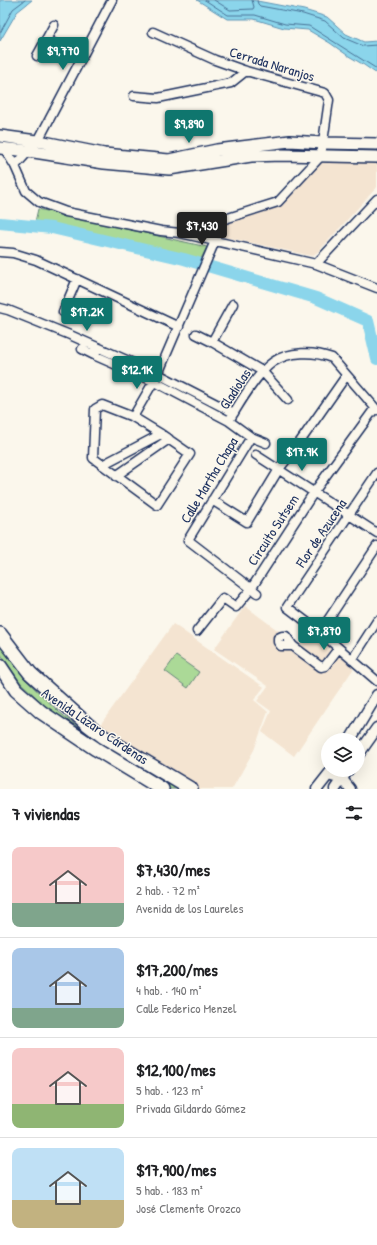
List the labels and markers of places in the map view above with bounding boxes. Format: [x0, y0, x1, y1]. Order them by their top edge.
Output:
pin: $9,770 [30, 37, 96, 71]
pin: $9,890 [156, 110, 222, 144]
pin: $7,430 [169, 212, 235, 246]
pin: $17.2K [54, 298, 120, 332]
pin: $12.1K [104, 356, 170, 390]
pin: $17.9K [269, 438, 335, 472]
pin: $7,870 [291, 617, 357, 651]

